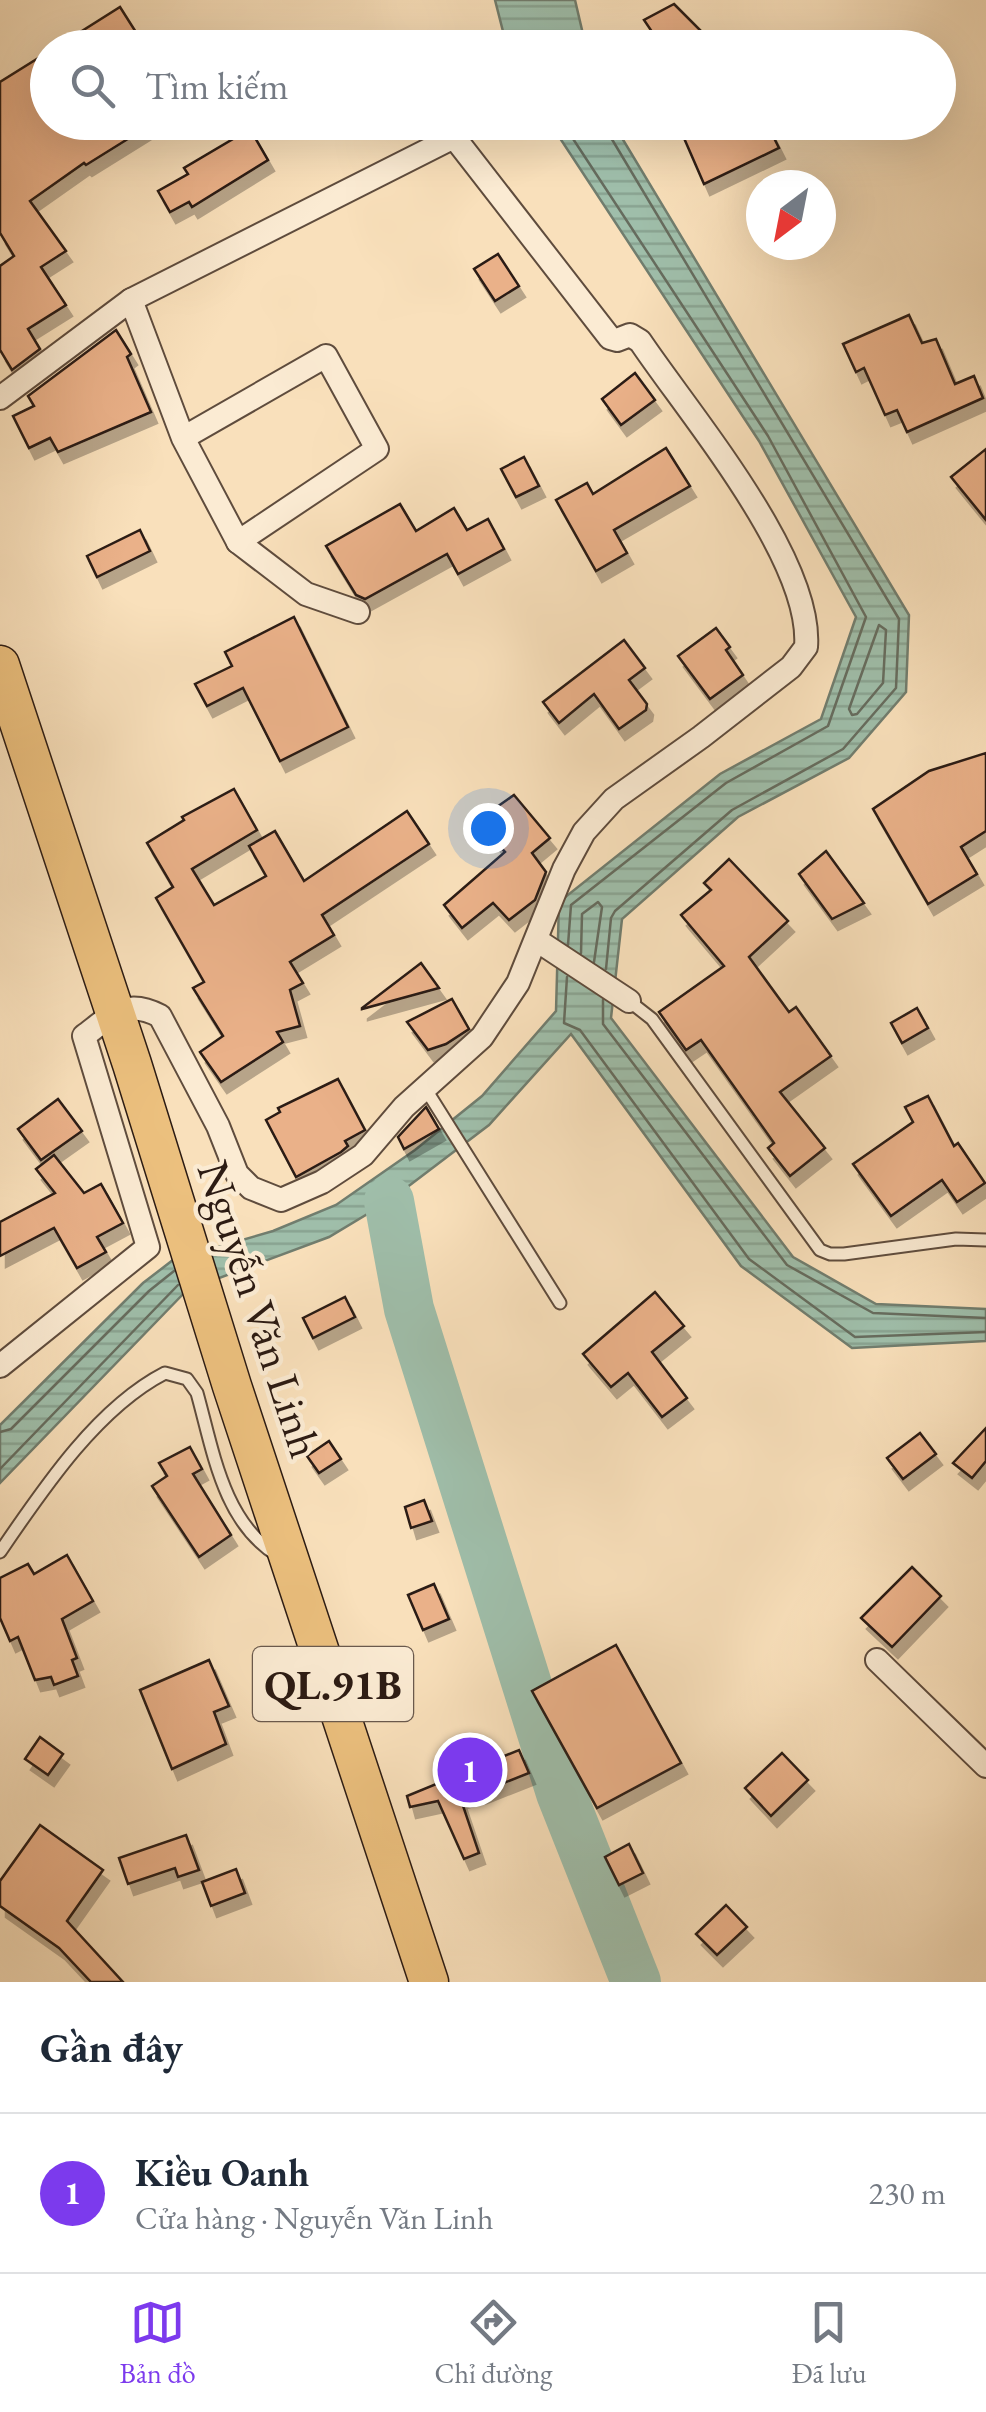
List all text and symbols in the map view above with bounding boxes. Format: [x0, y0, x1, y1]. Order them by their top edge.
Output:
search box [30, 30, 956, 140]
icon: search [65, 58, 120, 113]
text: Tìm kiếm [145, 61, 288, 110]
north arrow [746, 170, 836, 260]
your location [463, 803, 514, 854]
street label: Nguyễn Văn Linh [185, 1153, 335, 1465]
road number: QL.91B [253, 1647, 413, 1721]
pin: 1 [438, 1732, 502, 1808]
text: Gần đây [40, 2020, 183, 2075]
text: Kiều Oanh [135, 2148, 309, 2197]
text: 1 [64, 2172, 81, 2214]
text: 230 m [869, 2172, 946, 2214]
text: Cửa hàng · Nguyễn Văn Linh [135, 2197, 494, 2239]
tab: Bản đồ [120, 2295, 196, 2391]
tab: Chỉ đường [435, 2295, 552, 2391]
tab: Đã lưu [791, 2295, 866, 2391]

